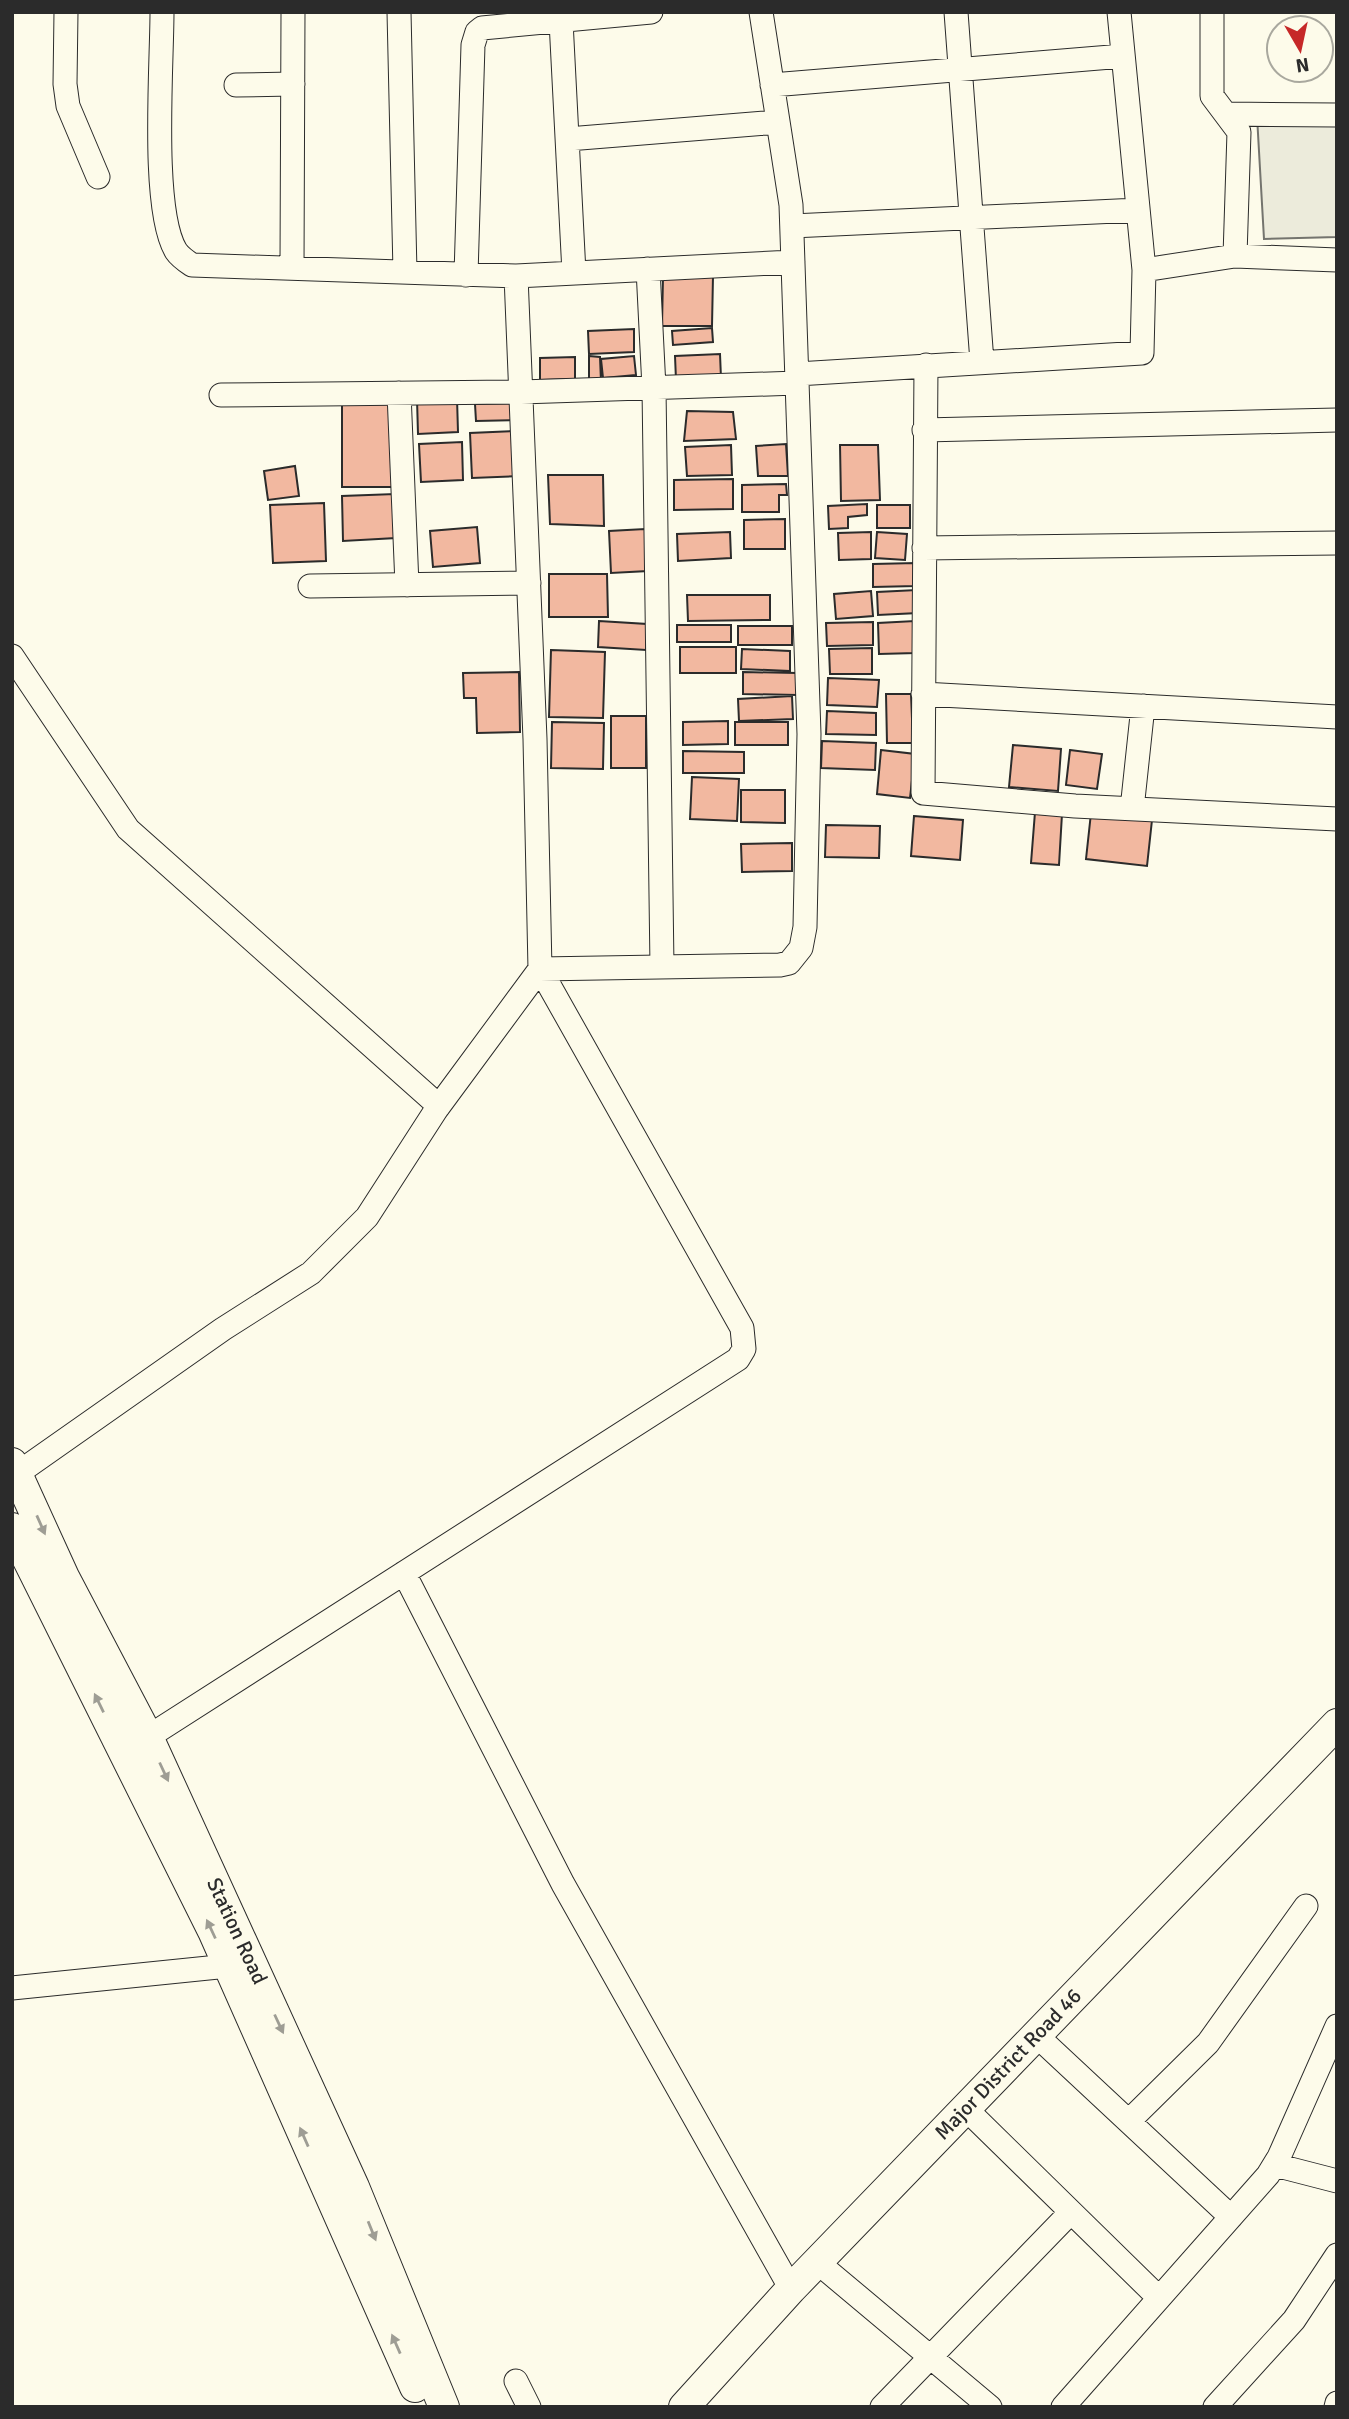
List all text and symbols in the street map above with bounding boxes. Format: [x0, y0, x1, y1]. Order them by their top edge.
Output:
north arrow [1265, 14, 1335, 84]
text: N [1294, 52, 1311, 78]
one-way arrow [35, 1515, 47, 1535]
one-way arrow [94, 1693, 105, 1713]
one-way arrow [158, 1762, 170, 1782]
street label: Station Road [201, 1874, 273, 1988]
one-way arrow [205, 1919, 217, 1939]
street label: Major District Road 46 [929, 1983, 1087, 2145]
one-way arrow [274, 2013, 285, 2034]
one-way arrow [298, 2126, 309, 2147]
one-way arrow [366, 2221, 378, 2241]
one-way arrow [390, 2334, 401, 2355]

